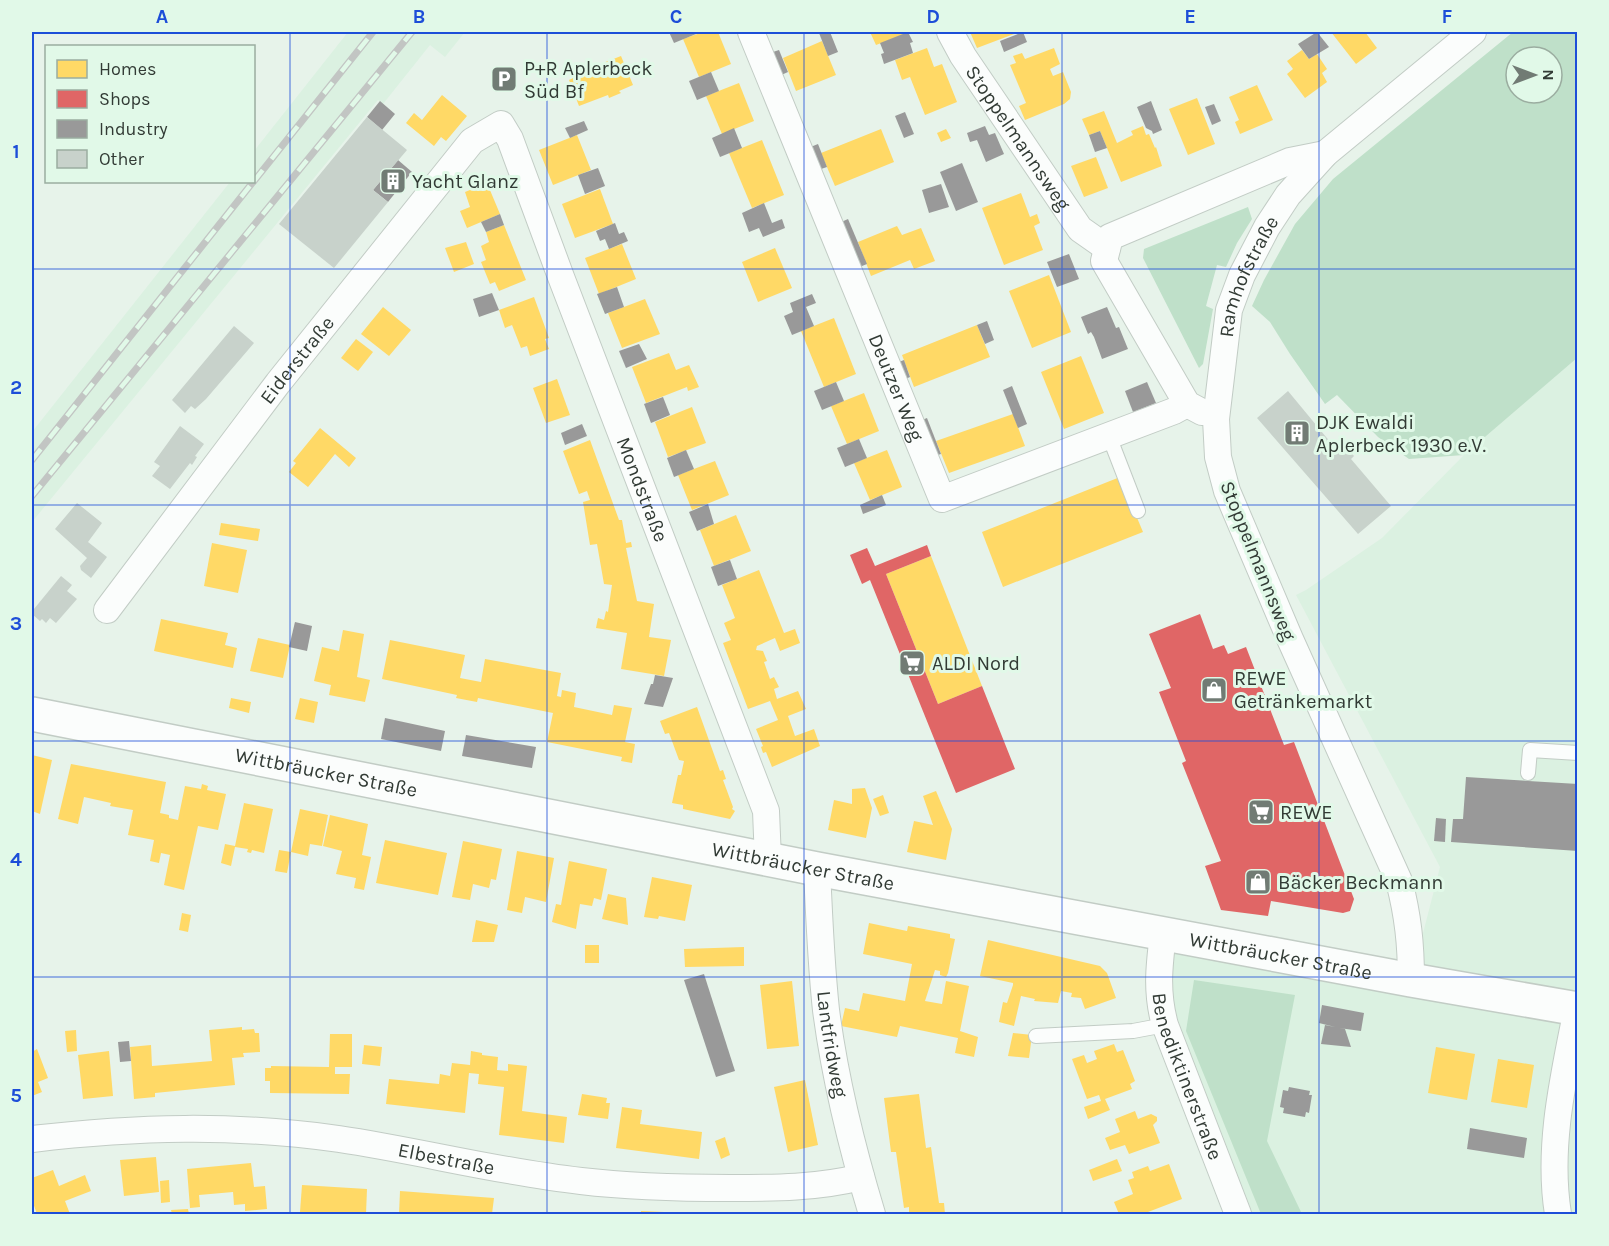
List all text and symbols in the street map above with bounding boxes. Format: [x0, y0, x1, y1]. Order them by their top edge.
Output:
text: A [156, 5, 169, 28]
text: B [413, 5, 425, 28]
text: C [670, 5, 682, 28]
text: D [926, 5, 940, 28]
text: E [1184, 5, 1196, 28]
text: F [1442, 5, 1453, 28]
legend [45, 45, 255, 183]
north arrow [1504, 45, 1564, 105]
place label: P+R Aplerbeck Süd Bf [524, 57, 653, 103]
text: Homes [99, 58, 156, 80]
street label: Stoppelmannsweg [961, 61, 1076, 215]
parking icon: P+R Aplerbeck Süd Bf [489, 64, 519, 94]
text: N [1539, 69, 1558, 81]
text: Shops [99, 88, 151, 110]
text: Industry [99, 118, 168, 140]
text: 1 [12, 140, 20, 163]
text: Other [99, 148, 144, 170]
building icon: Yacht Glanz [378, 166, 408, 196]
place label: Yacht Glanz [412, 170, 518, 193]
street label: Ramhofstraße [1214, 211, 1283, 339]
street label: Eiderstraße [255, 311, 339, 408]
street label: Deutzer Weg [864, 330, 929, 444]
text: 2 [10, 376, 22, 399]
place label: DJK Ewaldi Aplerbeck 1930 e.V. [1316, 411, 1486, 457]
building icon: DJK Ewaldi Aplerbeck 1930 e.V. [1282, 418, 1312, 448]
street label: Mondstraße [612, 434, 673, 545]
street label: Stoppelmannsweg [1215, 478, 1301, 644]
text: 3 [10, 612, 22, 635]
supermarket icon: ALDI Nord [897, 648, 927, 678]
place label: ALDI Nord [932, 652, 1020, 675]
place label: REWE Getränkemarkt [1234, 667, 1373, 713]
shop icon: REWE Getränkemarkt [1199, 675, 1229, 705]
street label: Wittbräucker Straße [233, 743, 420, 801]
supermarket icon: REWE [1246, 797, 1276, 827]
place label: REWE [1280, 801, 1333, 824]
street label: Wittbräucker Straße [710, 837, 896, 895]
text: 4 [10, 848, 22, 871]
shop icon: Bäcker Beckmann [1243, 867, 1273, 897]
place label: Bäcker Beckmann [1278, 871, 1443, 894]
street label: Wittbräucker Straße [1188, 927, 1374, 984]
street label: Lantfridweg [813, 990, 853, 1100]
street label: Benediktinerstraße [1148, 992, 1227, 1163]
text: 5 [10, 1084, 22, 1107]
street label: Elbestraße [396, 1138, 497, 1179]

